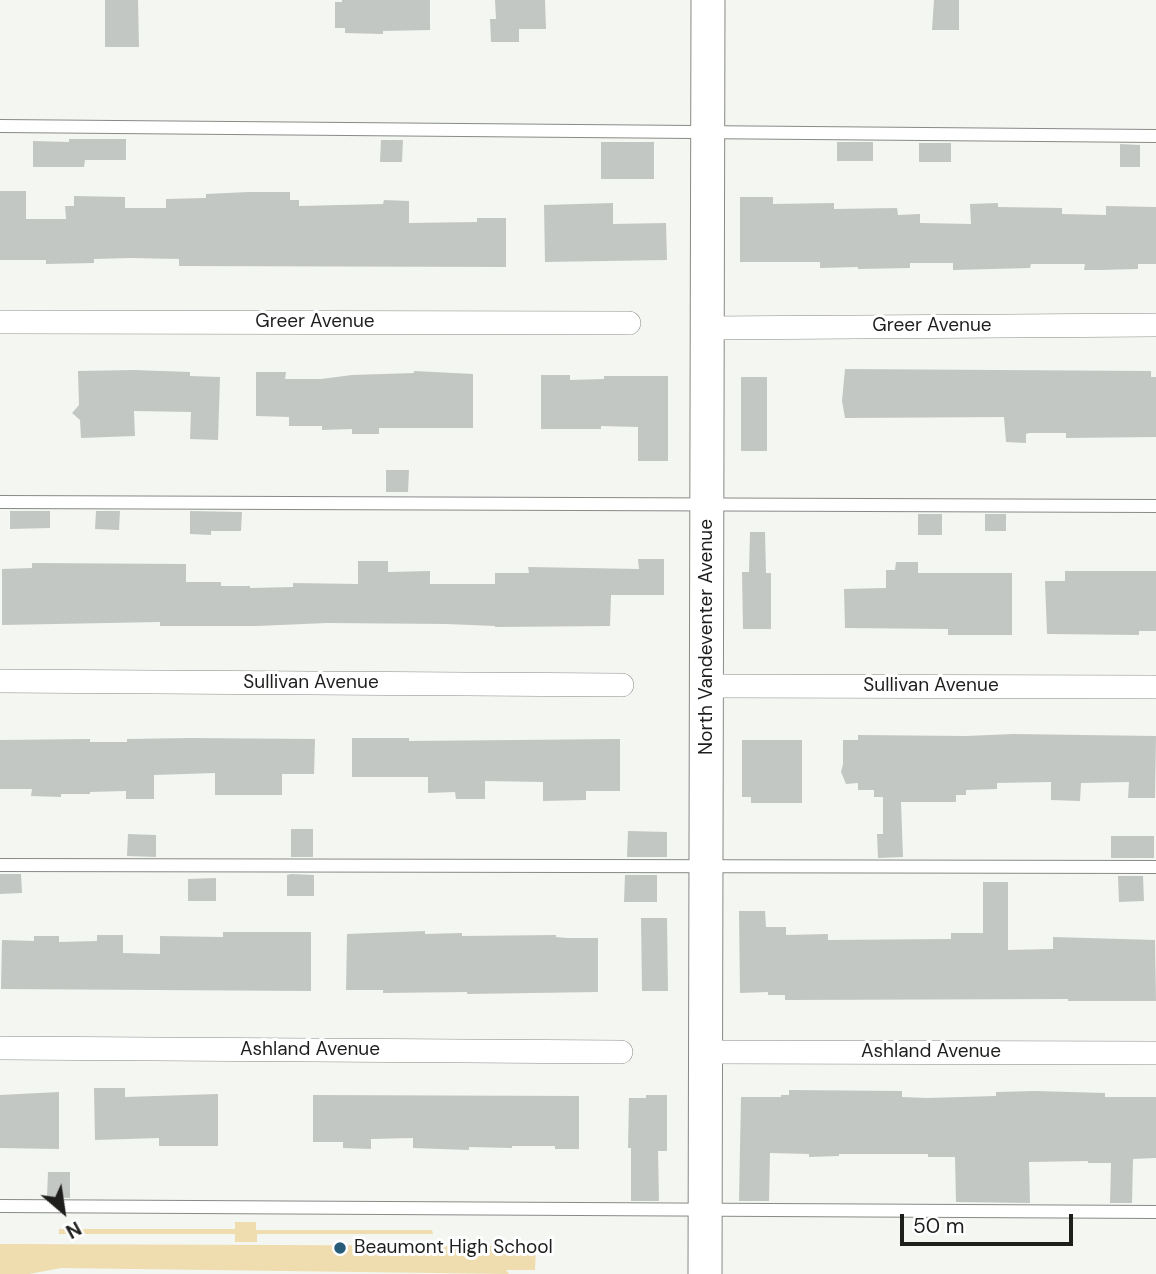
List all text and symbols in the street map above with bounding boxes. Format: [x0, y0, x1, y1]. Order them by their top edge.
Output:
street label: Greer Avenue [255, 311, 375, 333]
street label: Greer Avenue [872, 315, 992, 337]
street label: North Vandeventer Avenue [696, 519, 718, 755]
street label: Sullivan Avenue [243, 672, 379, 694]
street label: Sullivan Avenue [863, 675, 999, 697]
street label: Ashland Avenue [240, 1039, 380, 1061]
street label: Ashland Avenue [861, 1041, 1001, 1063]
north arrow [28, 1176, 98, 1246]
scale bar [904, 1200, 1077, 1244]
text: 50 m [913, 1212, 964, 1240]
text: N [61, 1216, 86, 1244]
place label: Beaumont High School [354, 1237, 553, 1259]
marker: Beaumont High School [332, 1240, 348, 1256]

